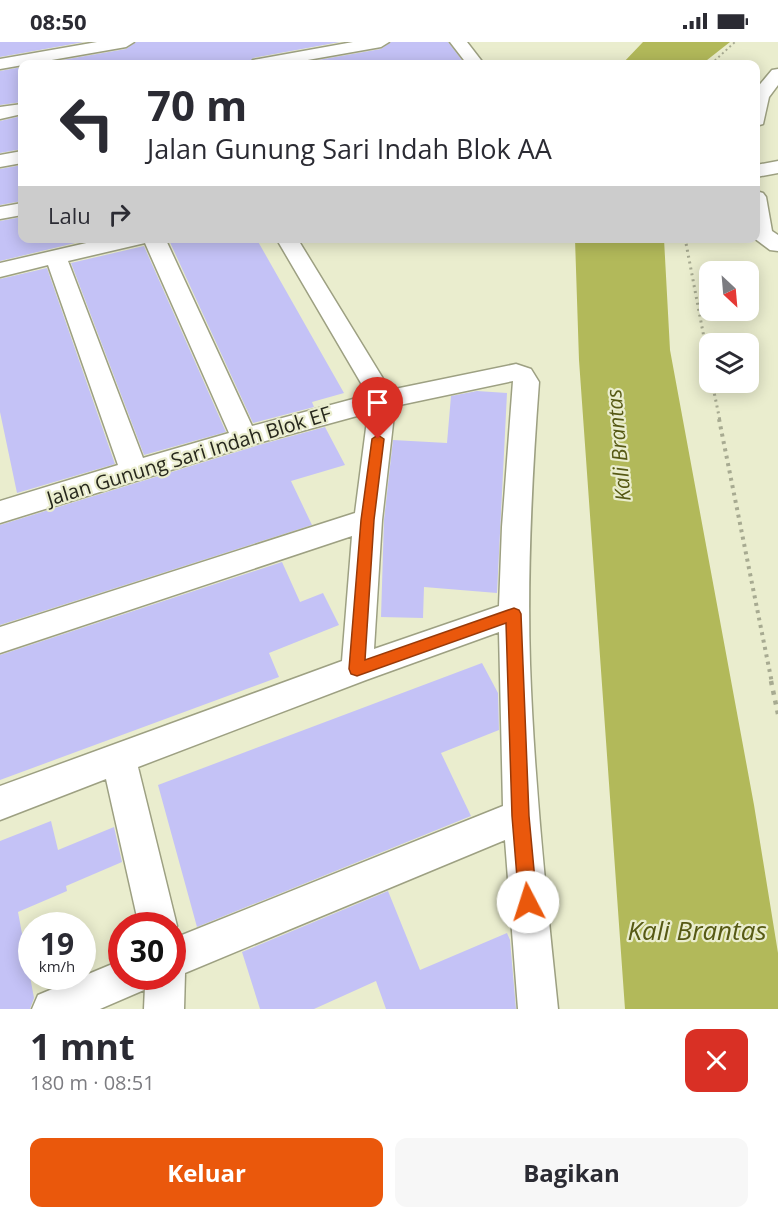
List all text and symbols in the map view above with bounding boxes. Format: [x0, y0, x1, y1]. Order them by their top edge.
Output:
text: 08:50 [30, 6, 87, 36]
text: 70 m [147, 76, 247, 133]
icon: left [48, 84, 126, 162]
text: Jalan Gunung Sari Indah Blok AA [147, 130, 552, 167]
icon: right [103, 198, 136, 231]
text: Lalu [48, 200, 91, 230]
north arrow [699, 261, 759, 321]
map controls [699, 261, 759, 393]
button: layers [699, 333, 759, 393]
pin [352, 377, 403, 439]
icon: arrive [361, 386, 394, 419]
water label: Kali Brantas [599, 388, 637, 502]
street label: Jalan Gunung Sari Indah Blok EF [41, 399, 334, 512]
position arrow [496, 870, 560, 934]
speed limit sign: 30 [108, 912, 186, 990]
water label: Kali Brantas [627, 912, 767, 948]
text: 19 [40, 923, 74, 964]
text: km/h [39, 956, 75, 976]
text: 1 mnt [30, 1022, 135, 1071]
button: close [685, 1029, 748, 1092]
text: 180 m · 08:51 [30, 1069, 155, 1096]
button: Keluar [30, 1138, 383, 1207]
button: Bagikan [395, 1138, 748, 1207]

